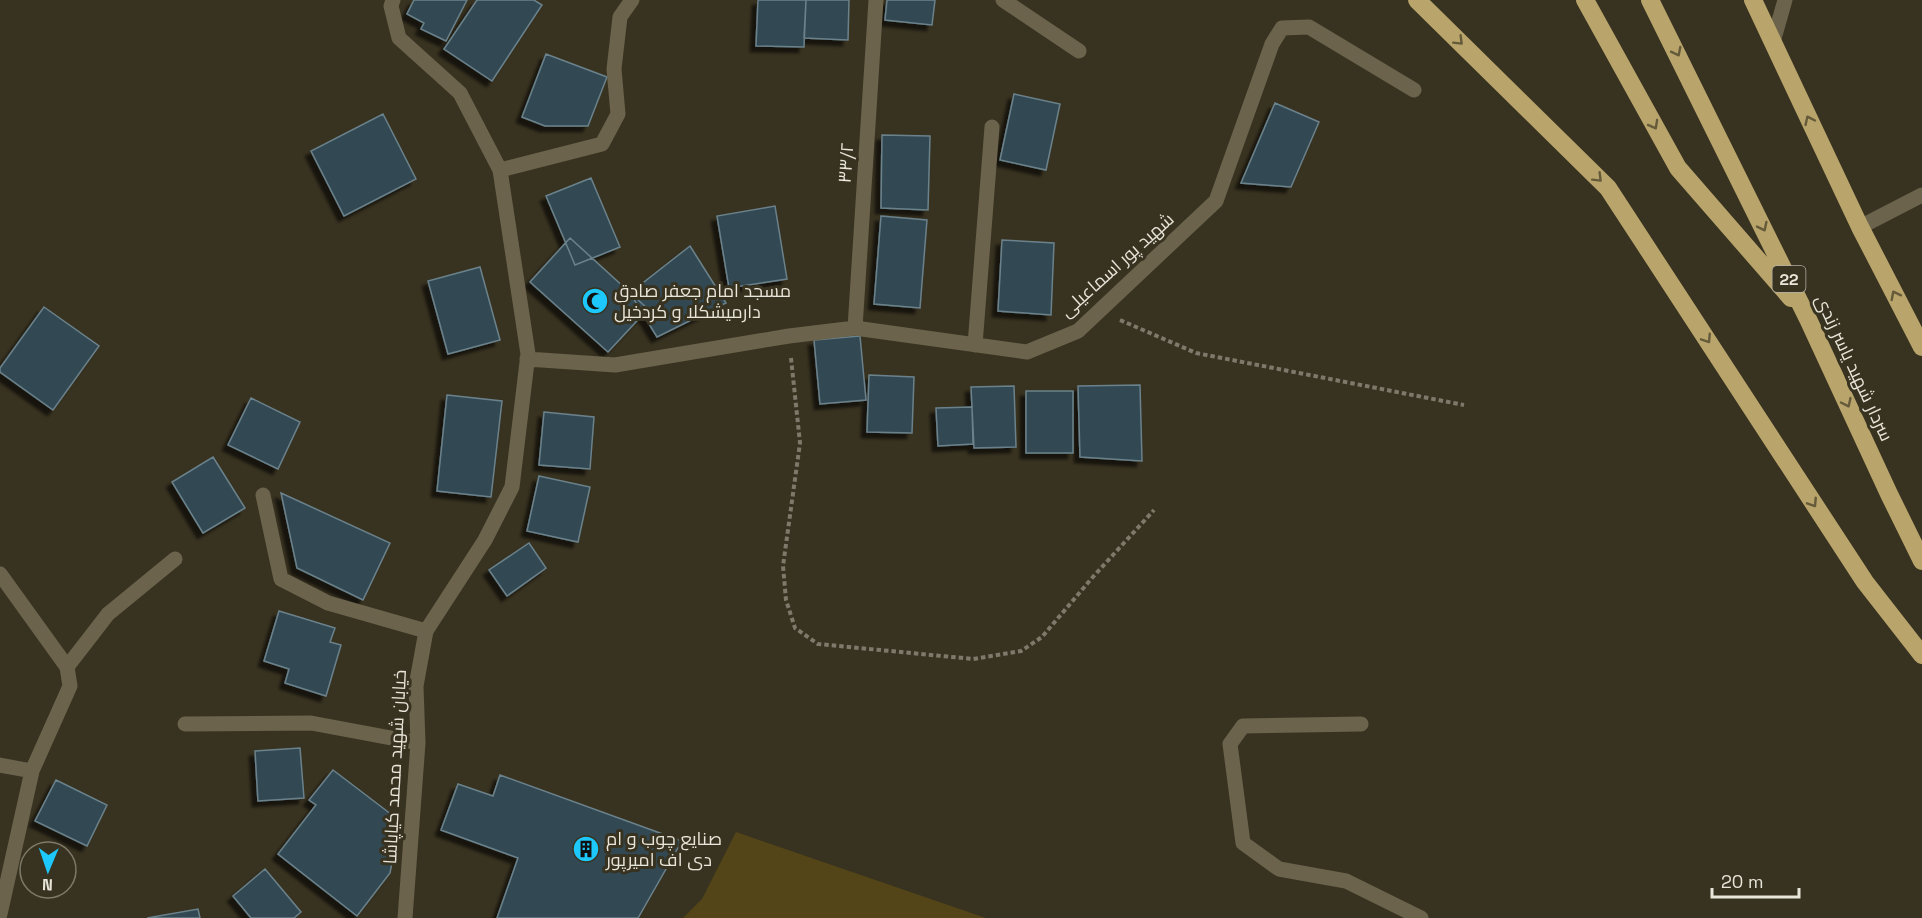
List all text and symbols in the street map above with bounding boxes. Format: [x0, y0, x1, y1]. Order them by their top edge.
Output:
one-way arrow [1453, 34, 1463, 45]
one-way arrow [1670, 46, 1681, 56]
one-way arrow [1805, 115, 1817, 126]
one-way arrow [1647, 118, 1659, 129]
street label: ۳۳/۲ [833, 142, 858, 184]
one-way arrow [1591, 170, 1602, 181]
street label: شهید پور اسماعیلی [1055, 207, 1179, 323]
one-way arrow [1756, 220, 1768, 231]
road number: 22 [1772, 266, 1806, 292]
place label: مسجد امام جعفر صادق دارمیشکلا و کردخیل [614, 279, 791, 323]
mosque icon: مسجد امام جعفر صادق دارمیشکلا و کردخیل [580, 286, 610, 316]
street label: سردار شهید یاسر زندی [1810, 291, 1899, 445]
one-way arrow [1891, 291, 1902, 301]
one-way arrow [1700, 333, 1711, 344]
one-way arrow [1840, 396, 1852, 407]
one-way arrow [1806, 496, 1817, 507]
street label: خیابان شهید محمد کیاپاشا [378, 669, 412, 865]
place label: صنایع چوب و ام دی اف امیرپور [605, 827, 722, 872]
building icon: صنایع چوب و ام دی اف امیرپور [571, 834, 601, 864]
north arrow [18, 840, 78, 900]
scale bar [1712, 861, 1799, 899]
text: 20 m [1721, 870, 1764, 893]
text: N [42, 874, 53, 895]

